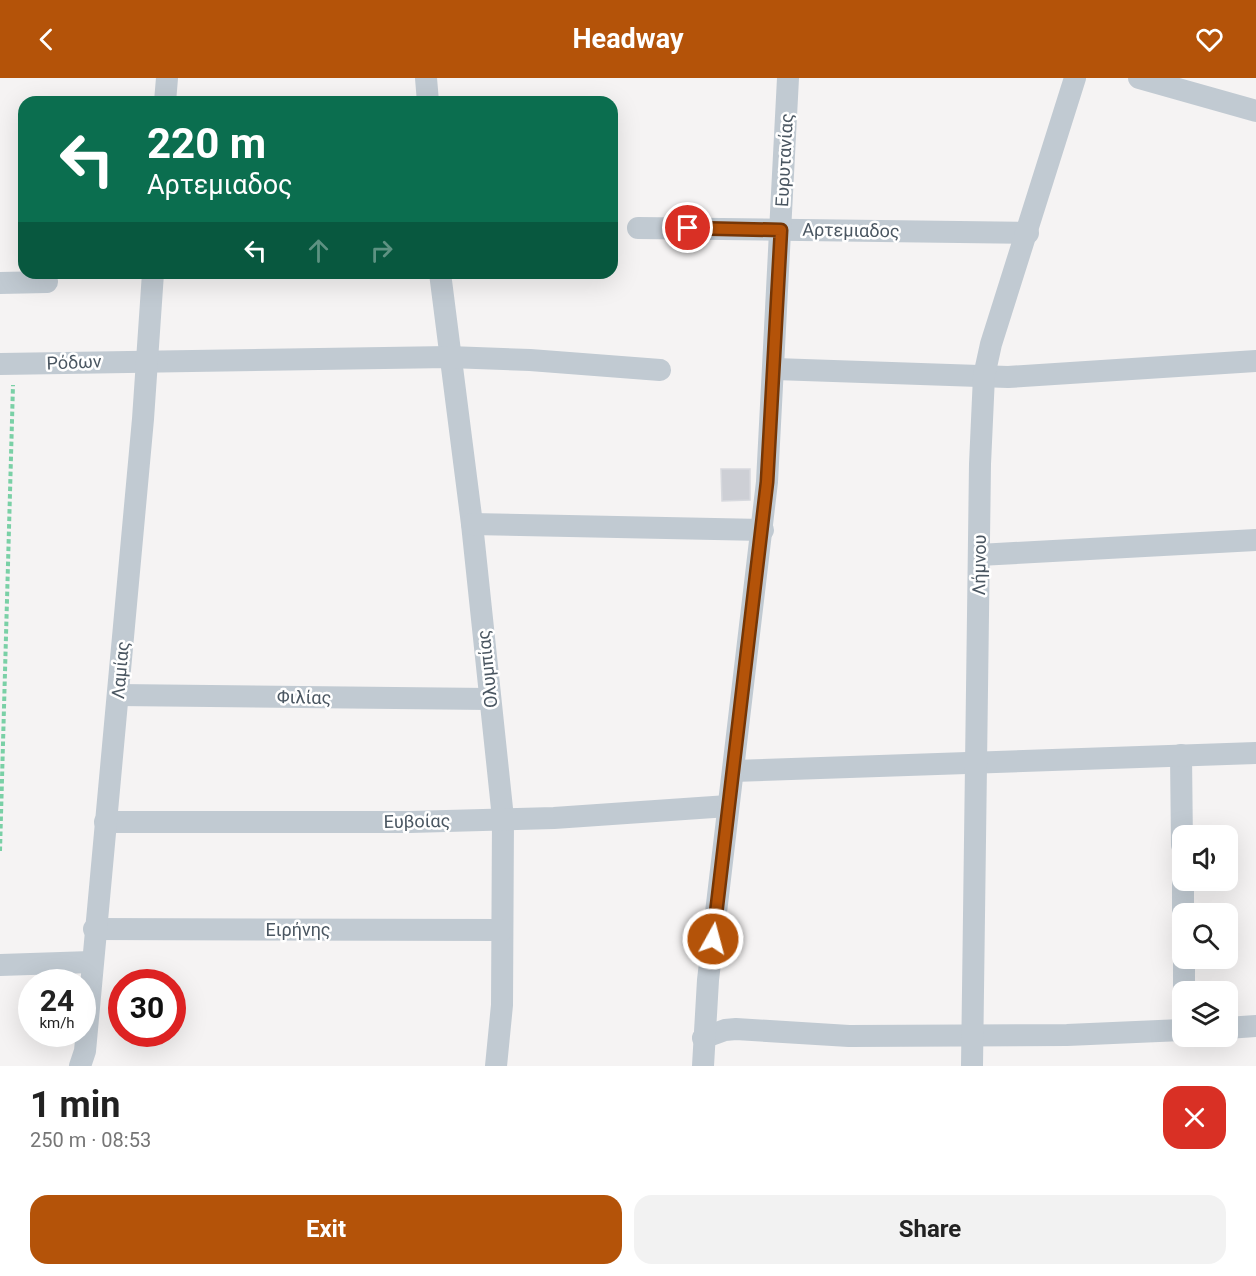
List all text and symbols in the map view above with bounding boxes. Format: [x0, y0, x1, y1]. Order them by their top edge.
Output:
icon: back [30, 23, 63, 56]
text: Headway [573, 23, 683, 55]
icon: heart [1193, 23, 1226, 56]
street label: Ευρυτανίας [771, 113, 797, 207]
text: 220 m [147, 119, 266, 168]
icon: left [48, 120, 126, 198]
text: Αρτεμιαδος [147, 169, 293, 201]
pin [662, 202, 713, 253]
icon: arrive [671, 211, 704, 244]
street label: Αρτεμιαδος [802, 219, 900, 241]
icon: left [239, 234, 272, 267]
icon: ahead [302, 234, 335, 267]
icon: right [365, 234, 398, 267]
street label: Ρόδων [46, 351, 102, 373]
street label: Λήμνου [968, 534, 990, 596]
street label: Ολυμπίας [472, 629, 502, 709]
street label: Λαμίας [107, 640, 133, 700]
street label: Φιλίας [277, 686, 331, 708]
street label: Ευβοίας [384, 810, 450, 832]
map controls [1172, 825, 1238, 1047]
button: sound [1172, 825, 1238, 891]
button: search [1172, 903, 1238, 969]
position arrow [681, 907, 745, 971]
street label: Ειρήνης [265, 919, 331, 940]
speed limit sign: 30 [108, 969, 186, 1047]
button: layers [1172, 981, 1238, 1047]
text: 24 [40, 983, 74, 1018]
text: km/h [39, 1014, 75, 1032]
text: 1 min [30, 1084, 121, 1126]
button: close [1163, 1086, 1226, 1149]
text: 250 m · 08:53 [30, 1128, 151, 1152]
button: Exit [30, 1195, 622, 1264]
button: Share [634, 1195, 1226, 1264]

